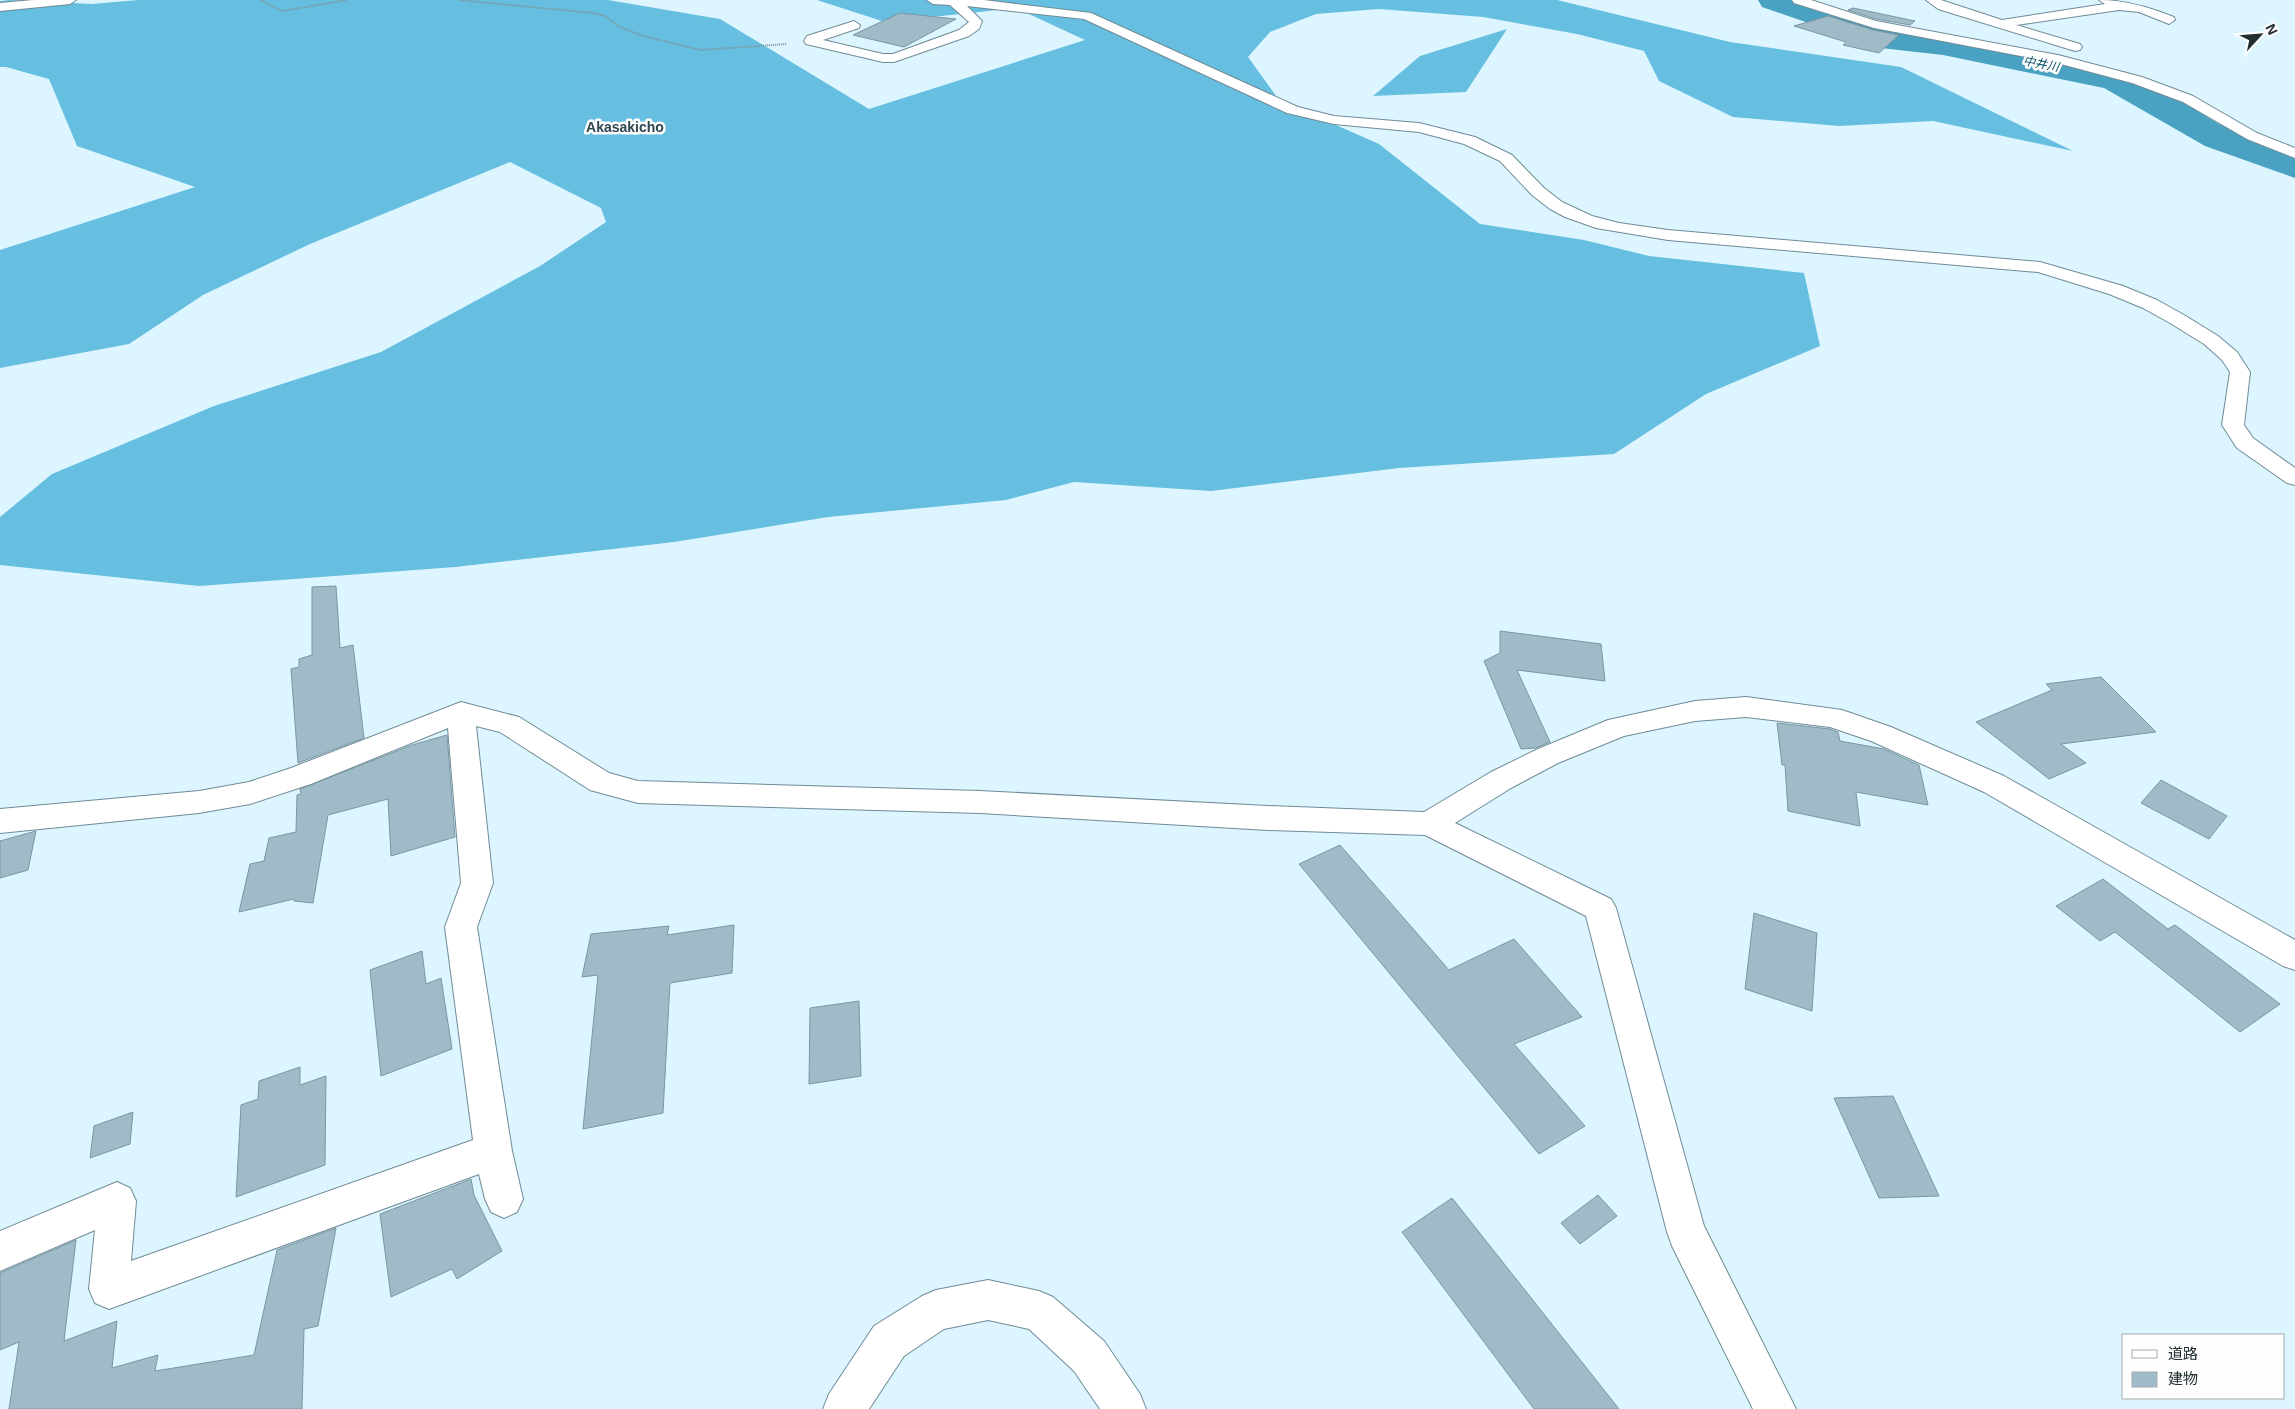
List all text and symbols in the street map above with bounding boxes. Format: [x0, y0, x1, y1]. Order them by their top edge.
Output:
north arrow [2235, 10, 2285, 60]
text: N [2262, 21, 2281, 37]
water label: 中井川 [2022, 54, 2062, 75]
district label: Akasakicho [586, 119, 664, 135]
legend [2122, 1334, 2285, 1399]
text: 道路 [2168, 1345, 2198, 1362]
text: 建物 [2168, 1370, 2198, 1387]

